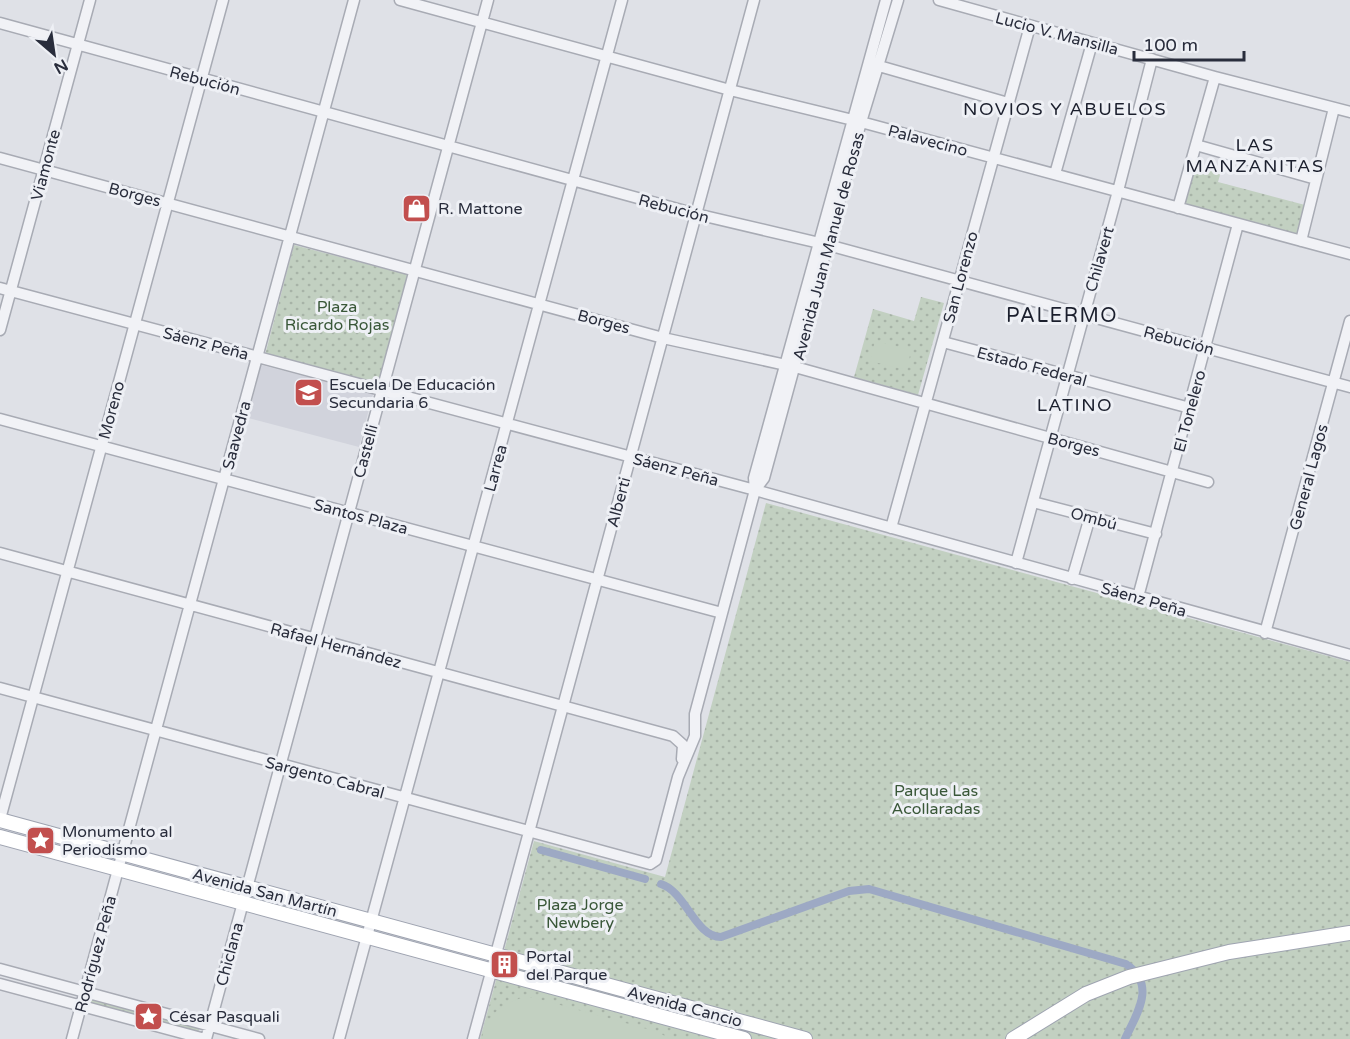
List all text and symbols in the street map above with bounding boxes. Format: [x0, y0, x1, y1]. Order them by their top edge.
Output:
street label: Lucio V. Mansilla [993, 8, 1120, 60]
north arrow [24, 24, 84, 84]
scale bar [1134, 24, 1244, 62]
text: 100 m [1143, 34, 1198, 56]
text: N [50, 54, 71, 78]
street label: Rebución [167, 62, 242, 100]
district label: NOVIOS Y ABUELOS [963, 98, 1167, 120]
street label: Palavecino [886, 121, 970, 161]
street label: Viamonte [27, 127, 65, 203]
street label: Avenida Juan Manuel de Rosas [789, 130, 869, 363]
district label: LAS MANZANITAS [1185, 134, 1325, 177]
street label: Borges [106, 178, 163, 212]
street label: Rebución [636, 190, 711, 228]
shop icon: R. Mattone [401, 192, 433, 224]
place label: R. Mattone [438, 199, 523, 219]
street label: Chilavert [1081, 224, 1119, 294]
street label: San Lorenzo [939, 229, 983, 325]
park label: Plaza Ricardo Rojas [285, 297, 389, 335]
district label: PALERMO [1006, 304, 1118, 328]
street label: Borges [575, 305, 632, 339]
street label: Rebución [1141, 322, 1216, 360]
street label: Sáenz Peña [161, 323, 251, 365]
street label: Estado Federal [974, 343, 1089, 391]
street label: El Tonelero [1169, 368, 1211, 455]
place label: Escuela De Educación Secundaria 6 [329, 375, 496, 413]
school or university icon: Escuela De Educación Secundaria 6 [292, 377, 324, 409]
street label: Moreno [95, 379, 129, 442]
district label: LATINO [1037, 394, 1113, 416]
street label: Saavedra [218, 399, 256, 472]
street label: Castelli [349, 422, 383, 480]
street label: General Lagos [1285, 422, 1333, 532]
street label: Borges [1045, 428, 1102, 462]
street label: Larrea [480, 442, 512, 494]
street label: Sáenz Peña [631, 449, 721, 491]
street label: Alberti [603, 475, 635, 530]
street label: Santos Plaza [312, 495, 410, 539]
street label: Ombú [1068, 503, 1119, 535]
street label: Sáenz Peña [1099, 578, 1189, 622]
street label: Rafael Hernández [268, 619, 403, 673]
street label: Sargento Cabral [263, 752, 387, 803]
park label: Parque Las Acollaradas [892, 781, 980, 819]
place label: Monumento al Periodismo [62, 822, 173, 860]
place icon: Monumento al Periodismo [25, 824, 57, 856]
street label: Avenida San Martín [190, 864, 339, 922]
street label: Rodríguez Peña [71, 893, 121, 1015]
park label: Plaza Jorge Newbery [537, 895, 623, 933]
street label: Chiclana [212, 920, 248, 988]
place label: Portal del Parque [526, 947, 607, 985]
building icon: Portal del Parque [489, 949, 521, 981]
street label: Avenida Cancio [625, 982, 744, 1032]
place icon: César Pasquali [132, 1000, 164, 1032]
place label: César Pasquali [169, 1007, 280, 1027]

